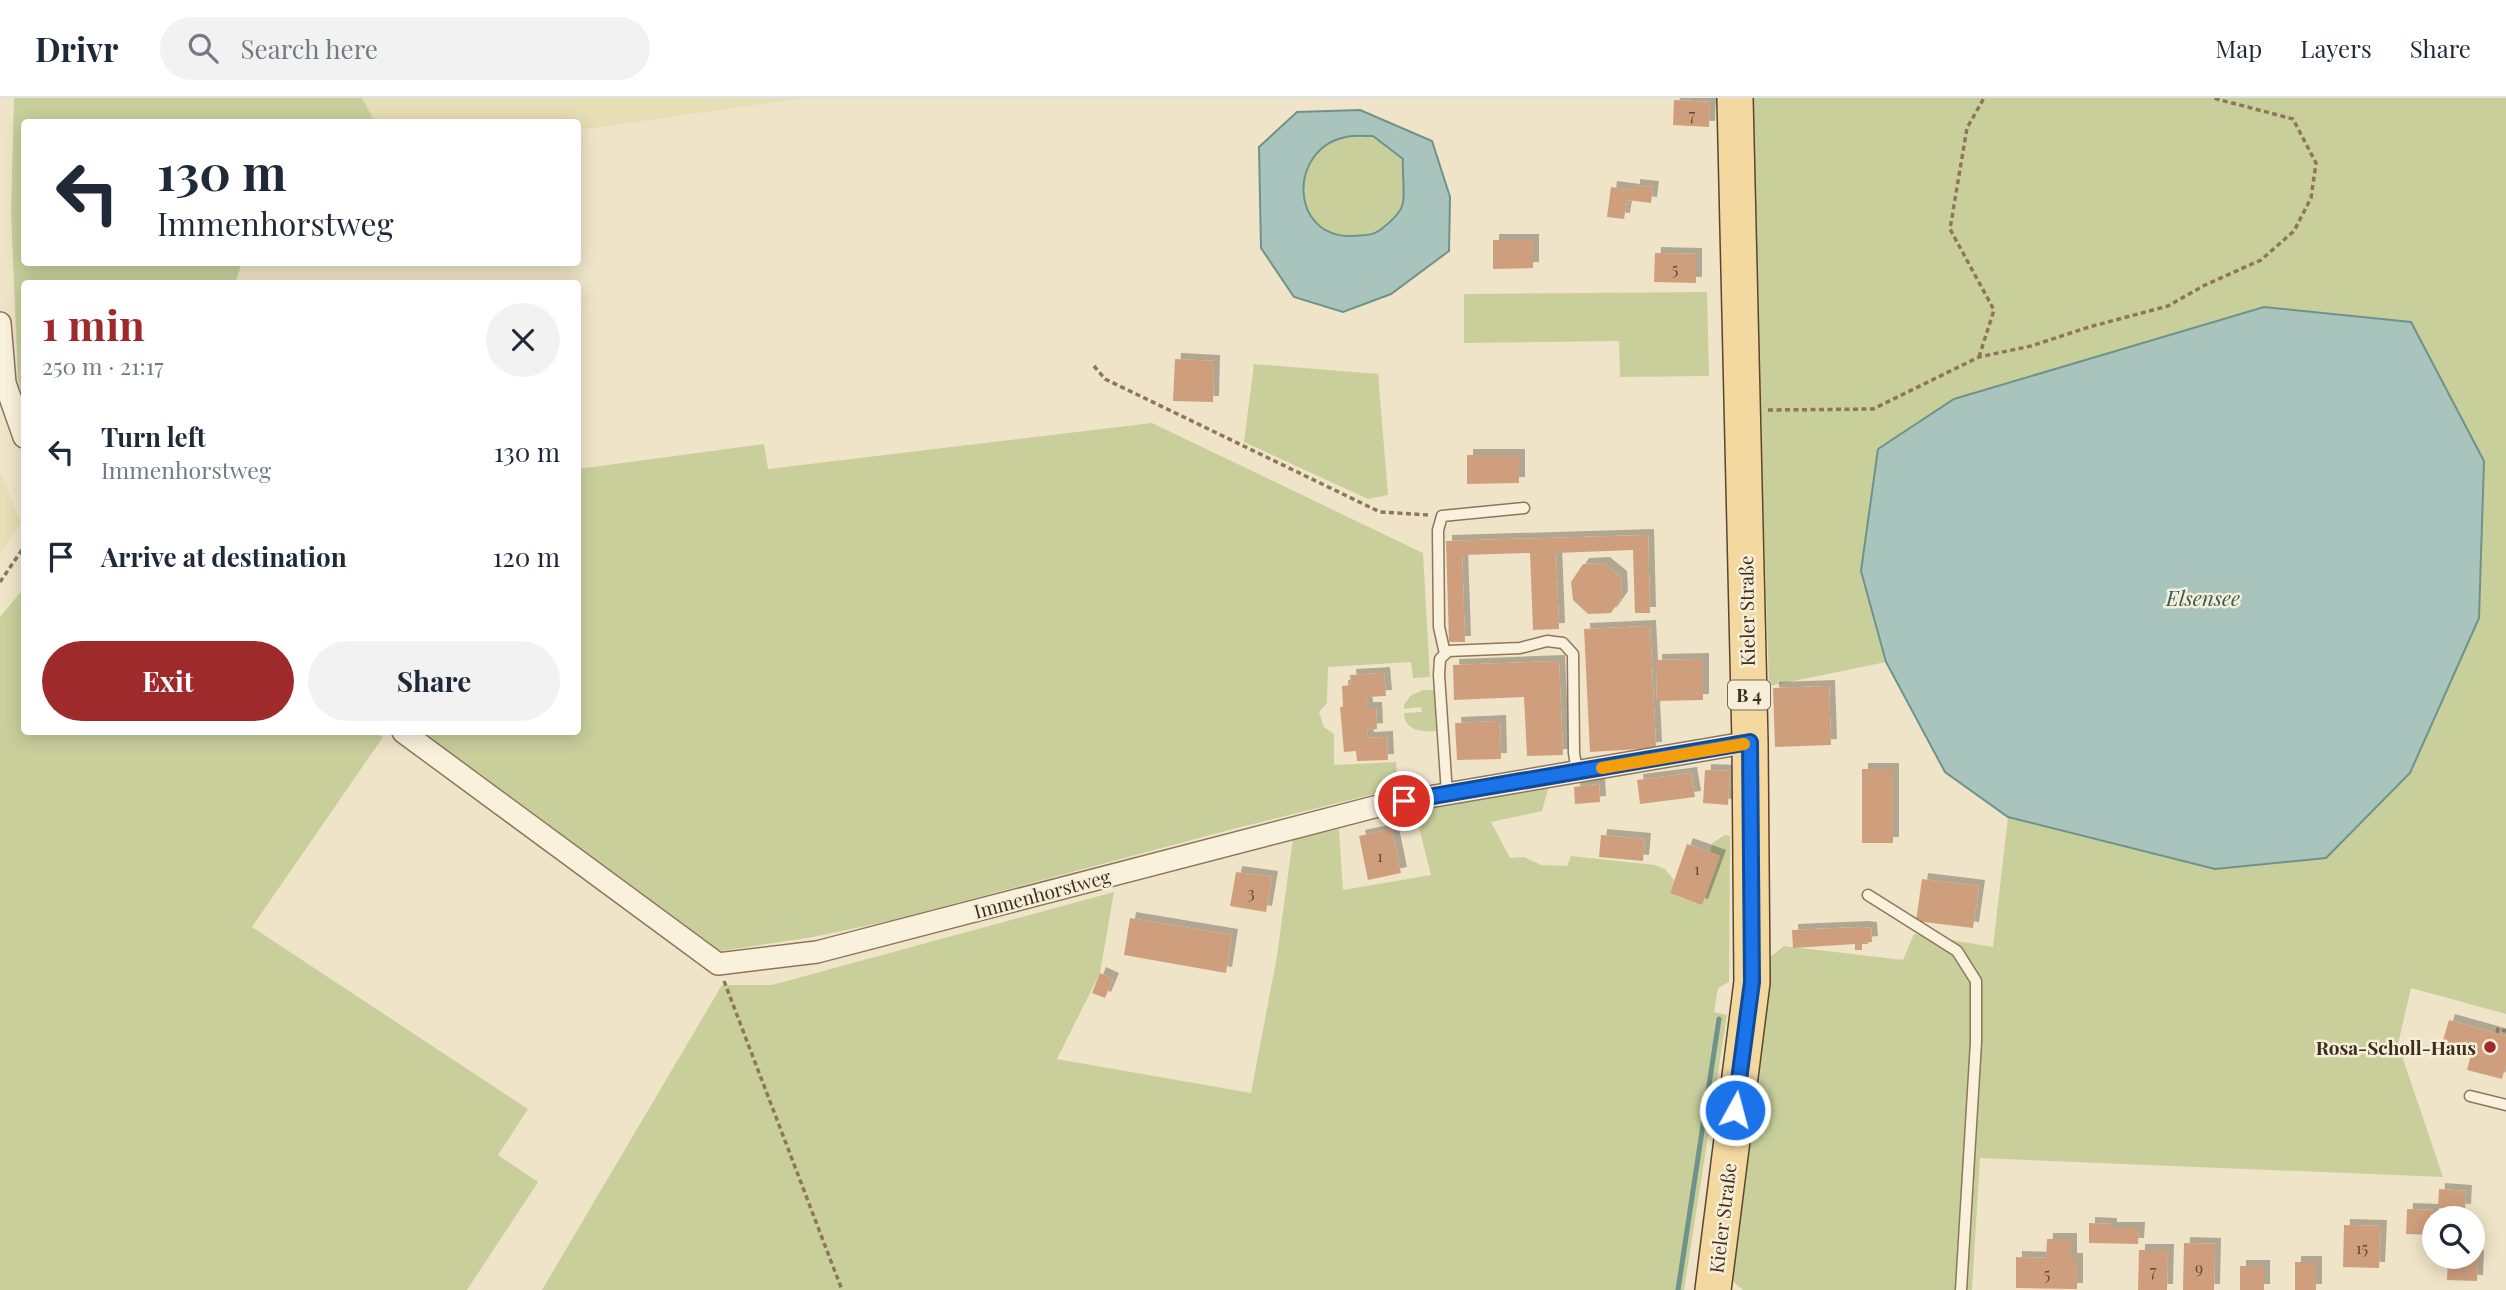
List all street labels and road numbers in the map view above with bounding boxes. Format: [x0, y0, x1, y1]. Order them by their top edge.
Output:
street label: Kieler Straße [1732, 555, 1760, 667]
road number: B 4 [1728, 680, 1770, 710]
street label: Immenhorstweg [971, 862, 1113, 924]
street label: Kieler Straße [1702, 1161, 1742, 1275]

